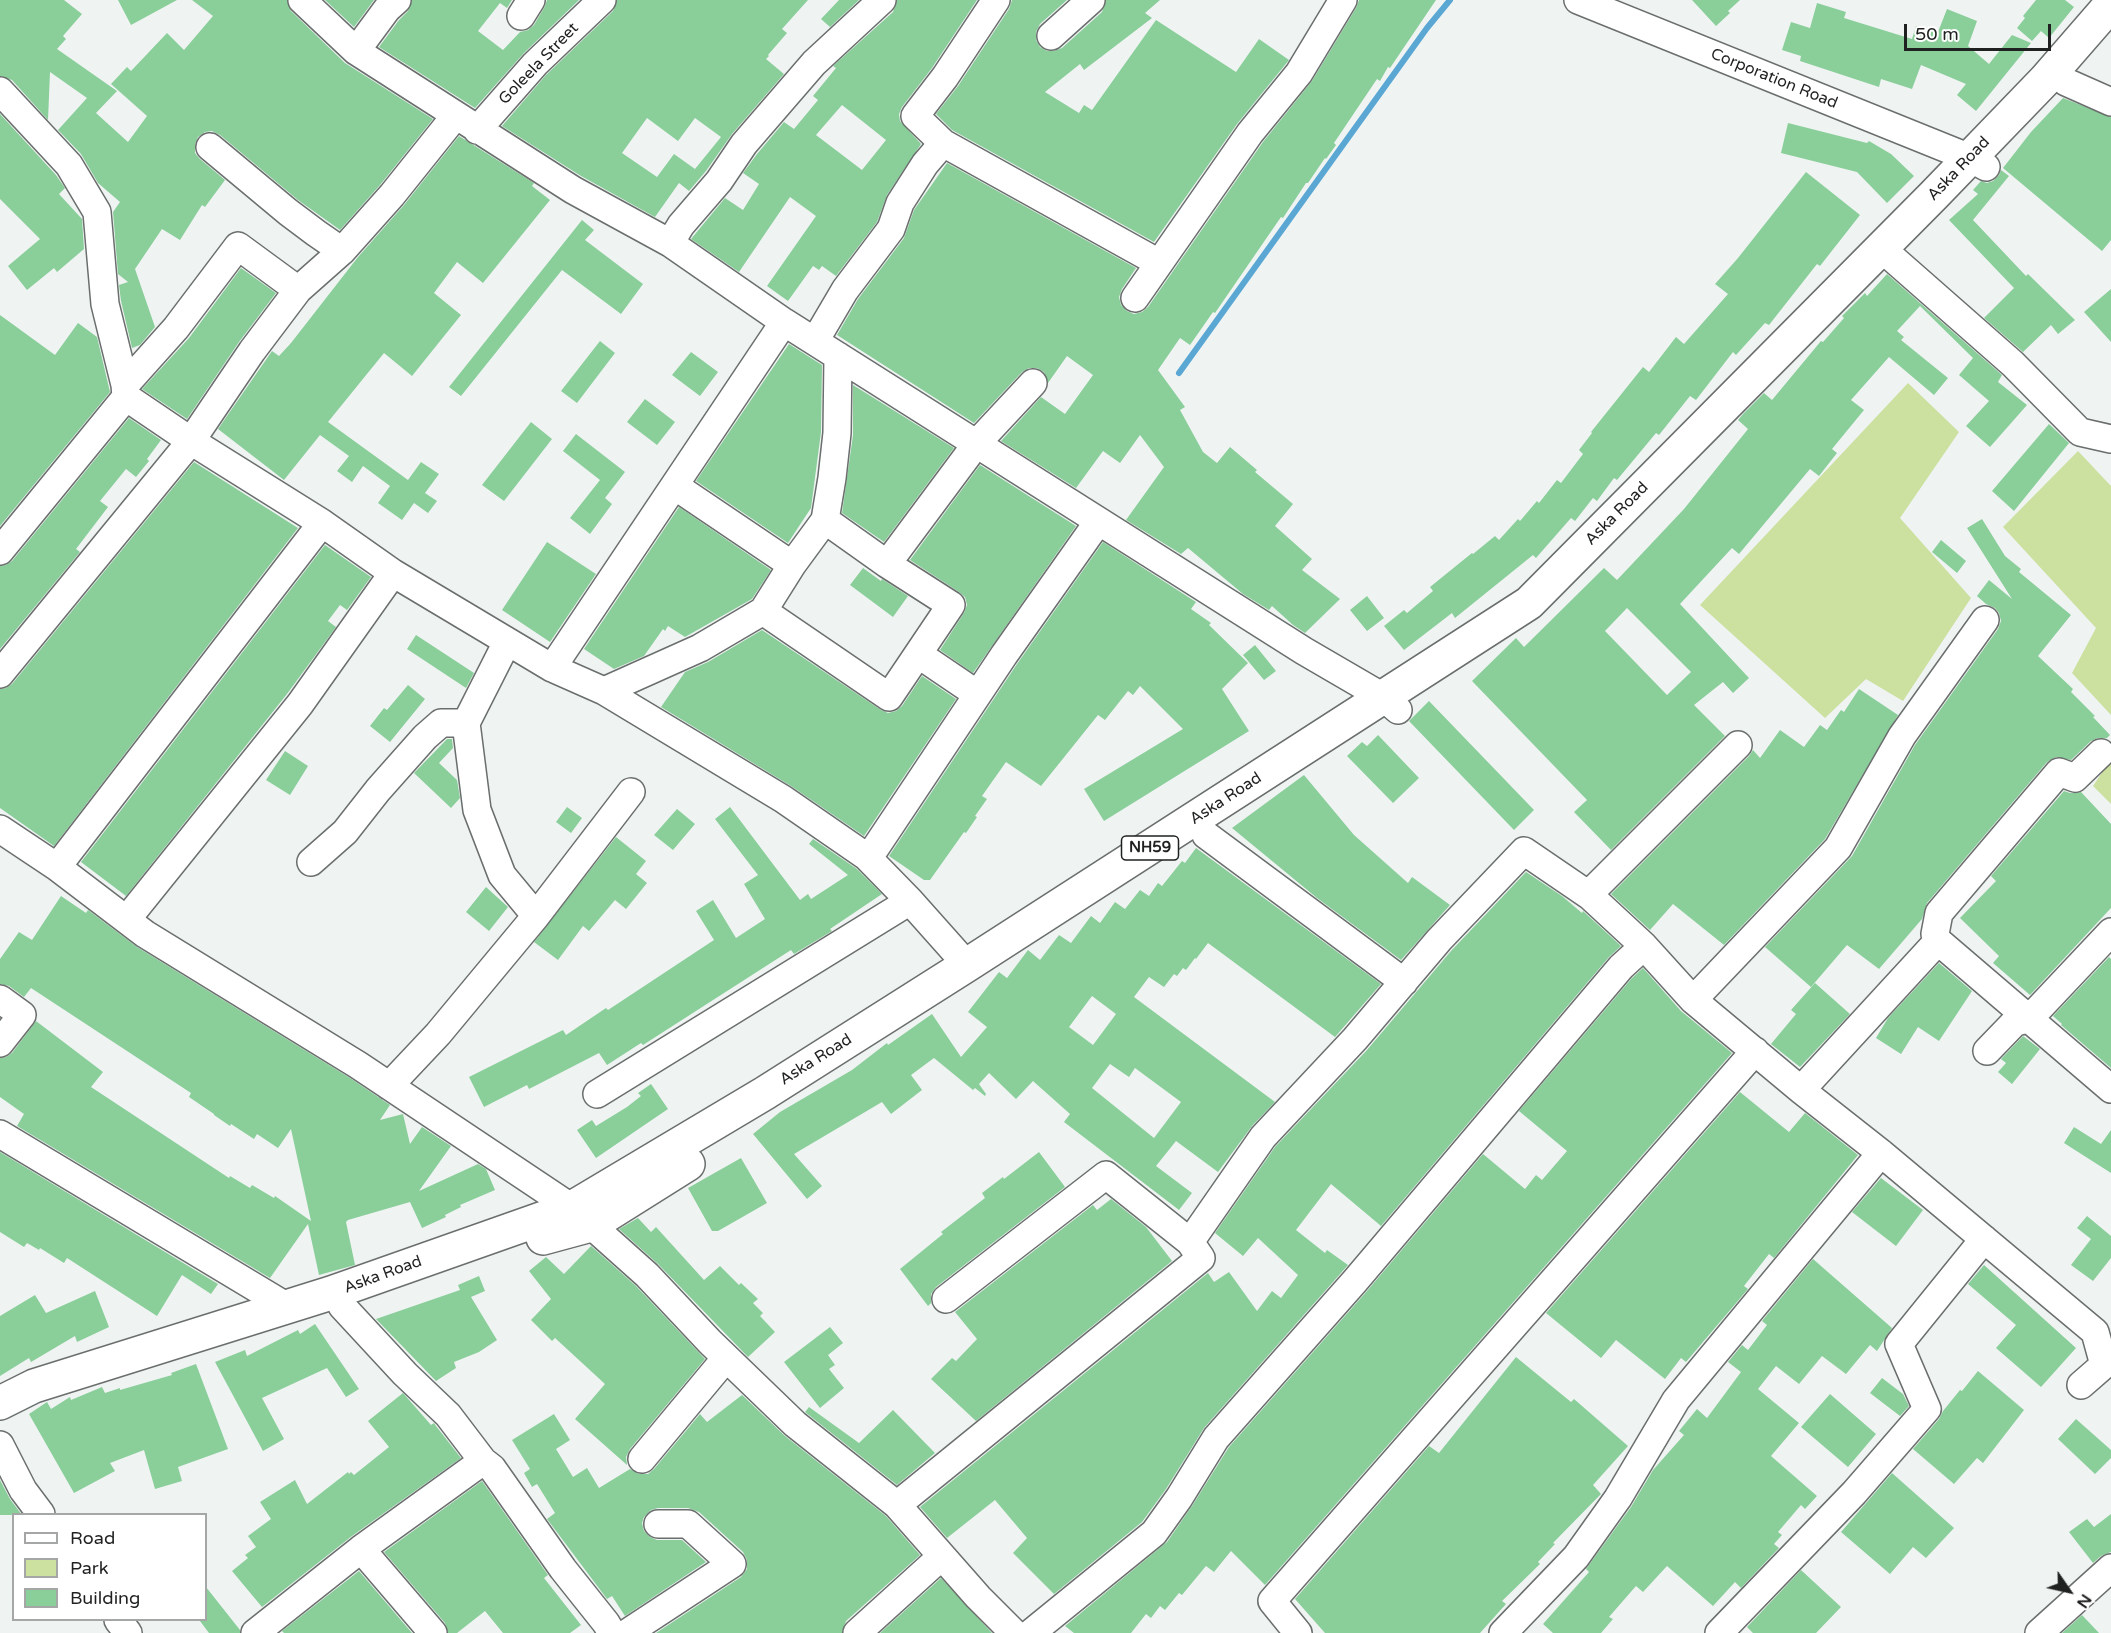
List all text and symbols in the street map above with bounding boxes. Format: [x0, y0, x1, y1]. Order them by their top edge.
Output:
scale bar [1907, 12, 2054, 50]
street label: Goleela Street [495, 19, 583, 109]
text: 50 m [1915, 23, 1959, 45]
street label: Corporation Road [1708, 45, 1840, 113]
street label: Aska Road [1924, 133, 1994, 205]
street label: Aska Road [1581, 478, 1653, 550]
street label: Aska Road [1187, 769, 1265, 829]
road number: NH59 [1122, 836, 1178, 860]
street label: Aska Road [776, 1030, 856, 1090]
street label: Aska Road [341, 1252, 425, 1298]
legend [12, 1513, 207, 1621]
text: Road [70, 1527, 115, 1549]
text: Park [70, 1557, 108, 1579]
north arrow [2039, 1561, 2099, 1621]
text: Building [70, 1587, 140, 1609]
text: N [2072, 1590, 2096, 1612]

